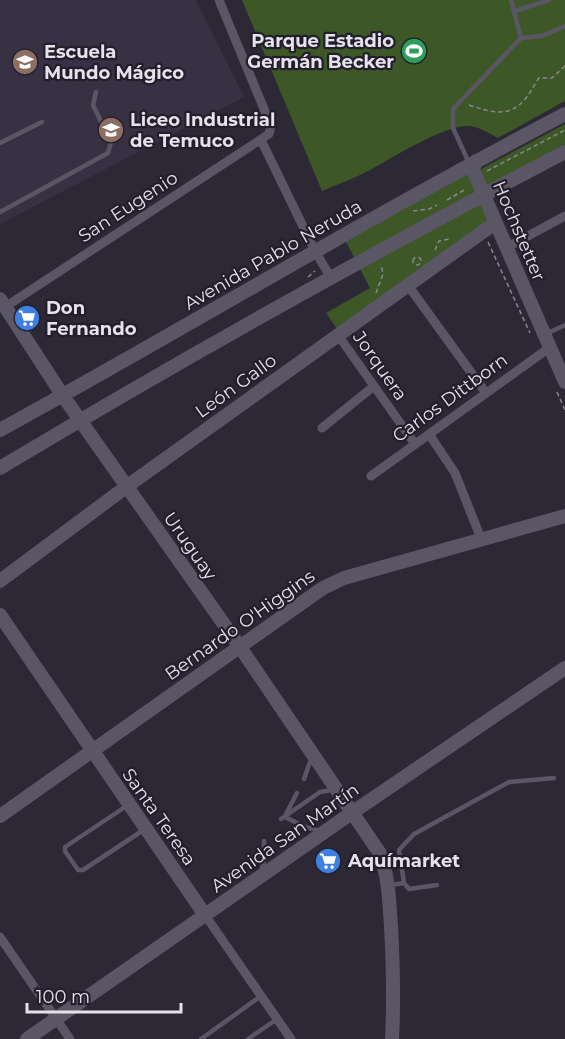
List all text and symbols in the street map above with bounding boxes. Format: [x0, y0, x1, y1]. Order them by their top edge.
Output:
place label: Parque Estadio Germán Becker [247, 30, 394, 73]
sports icon: Parque Estadio Germán Becker [399, 36, 429, 66]
place label: Escuela Mundo Mágico [44, 41, 184, 84]
school or university icon: Escuela Mundo Mágico [10, 47, 40, 77]
place label: Liceo Industrial de Temuco [130, 109, 275, 152]
school or university icon: Liceo Industrial de Temuco [96, 115, 126, 145]
street label: San Eugenio [74, 167, 182, 247]
street label: Hochstetter [488, 178, 550, 284]
street label: Avenida Pablo Neruda [180, 195, 366, 315]
place label: Don Fernando [46, 297, 137, 340]
supermarket icon: Don Fernando [12, 303, 42, 333]
street label: Jorquera [348, 326, 412, 405]
street label: León Gallo [191, 349, 281, 423]
street label: Carlos Dittborn [388, 349, 512, 447]
street label: Uruguay [159, 508, 222, 584]
street label: Bernardo O'Higgins [161, 565, 319, 685]
street label: Santa Teresa [117, 764, 201, 870]
street label: Avenida San Martín [207, 779, 363, 897]
supermarket icon: Aquímarket [313, 846, 343, 876]
place label: Aquímarket [347, 850, 460, 872]
scale bar [27, 976, 182, 1014]
text: 100 m [36, 986, 90, 1008]

